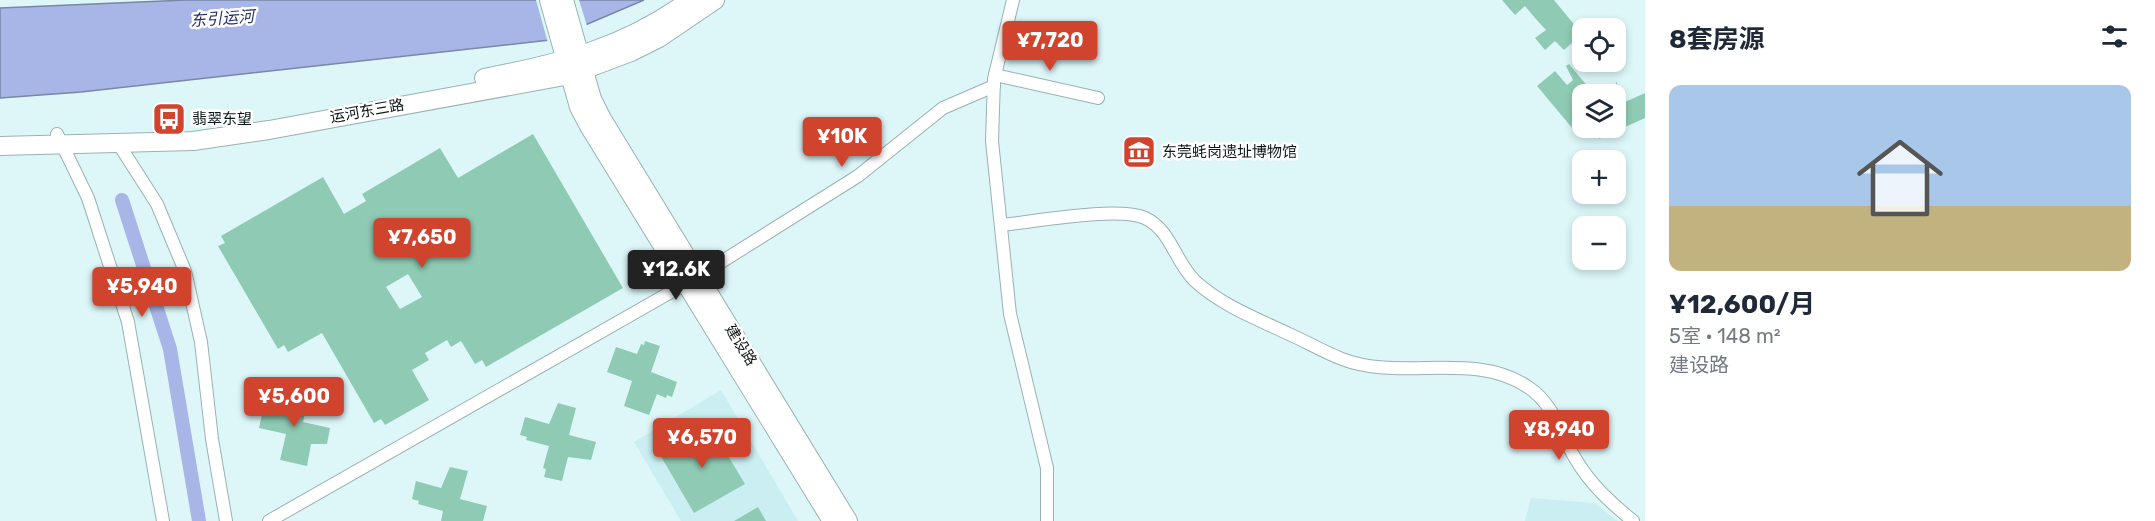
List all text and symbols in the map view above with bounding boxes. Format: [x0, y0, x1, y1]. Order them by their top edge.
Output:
water label: 东引运河 [189, 7, 258, 30]
map controls [1572, 18, 1626, 270]
button: locate [1572, 18, 1626, 72]
icon: filters [2098, 20, 2131, 53]
pin: ¥7,720 [1001, 21, 1099, 72]
text: 8套房源 [1669, 24, 1765, 55]
text: ¥7,720 [1016, 28, 1084, 52]
button: layers [1572, 84, 1626, 138]
street label: 运河东三路 [328, 96, 406, 126]
bus stop icon: 翡翠东望 [151, 101, 187, 137]
place label: 翡翠东望 [192, 110, 252, 128]
pin: ¥10K [806, 117, 878, 168]
text: ¥10K [817, 124, 867, 148]
icon: home [1846, 124, 1954, 232]
museum icon: 东莞蚝岗遗址博物馆 [1121, 134, 1157, 170]
place label: 东莞蚝岗遗址博物馆 [1162, 143, 1297, 161]
button: + [1572, 150, 1626, 204]
button: − [1572, 216, 1626, 270]
pin: ¥7,650 [373, 218, 471, 269]
text: ¥7,650 [387, 225, 457, 249]
pin: ¥12.6K [627, 250, 725, 301]
text: ¥12.6K [642, 257, 710, 281]
pin: ¥5,940 [93, 267, 191, 318]
text: ¥5,940 [106, 274, 178, 298]
text: ¥12,600/月 [1669, 289, 1815, 320]
street label: 建设路 [721, 321, 761, 369]
text: 5室 · 148 m² [1669, 324, 1780, 348]
text: 建设路 [1669, 353, 1729, 377]
pin: ¥5,600 [245, 377, 343, 428]
text: ¥5,600 [258, 384, 330, 408]
pin: ¥8,940 [1510, 410, 1608, 461]
text: ¥8,940 [1523, 417, 1595, 441]
pin: ¥6,570 [653, 418, 751, 469]
text: ¥6,570 [667, 425, 737, 449]

